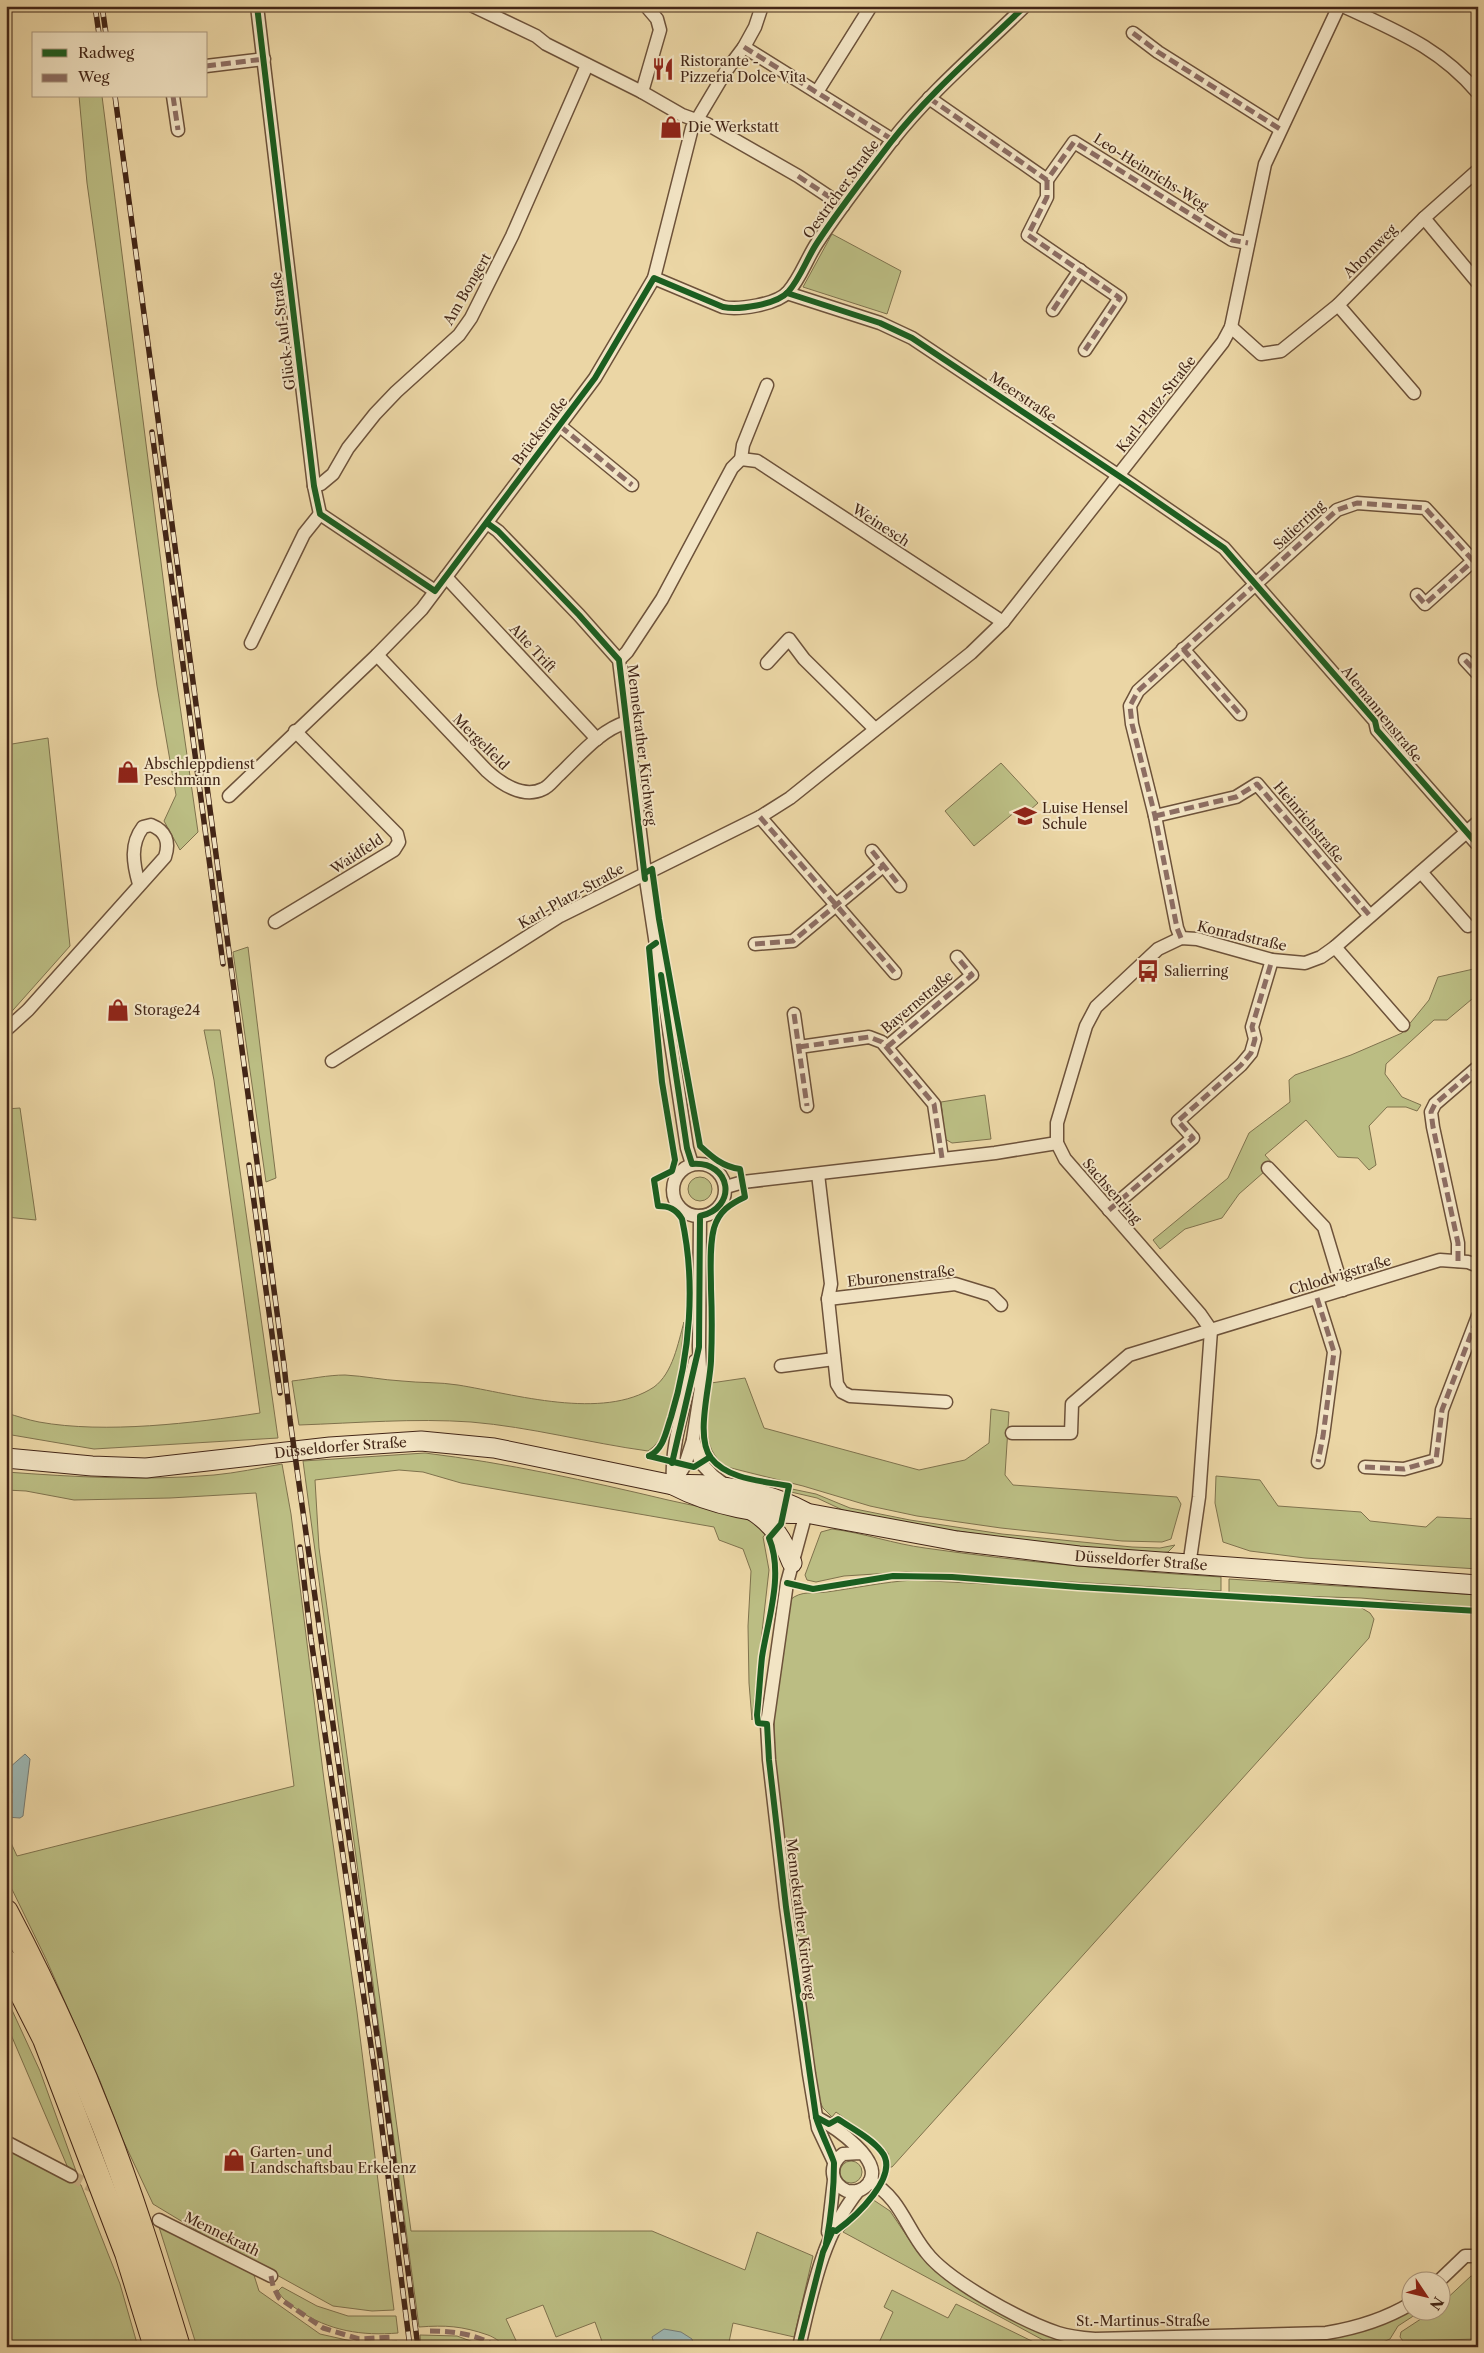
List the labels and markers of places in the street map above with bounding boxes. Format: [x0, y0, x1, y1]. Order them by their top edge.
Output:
place label: Ristorante - Pizzeria Dolce Vita [680, 52, 807, 86]
restaurant icon: Ristorante - Pizzeria Dolce Vita [650, 56, 676, 82]
shop icon: Die Werkstatt [658, 114, 684, 140]
place label: Die Werkstatt [688, 118, 779, 136]
place label: Abschleppdienst Peschmann [143, 755, 255, 789]
shop icon: Abschleppdienst Peschmann [115, 759, 141, 785]
place label: Luise Hensel Schule [1042, 799, 1128, 833]
school or university icon: Luise Hensel Schule [1012, 803, 1038, 829]
bus stop icon: Salierring [1135, 958, 1161, 984]
place label: Salierring [1164, 962, 1229, 980]
shop icon: Storage24 [105, 997, 131, 1023]
place label: Storage24 [134, 1001, 200, 1019]
place label: Garten- und Landschaftsbau Erkelenz [250, 2143, 416, 2177]
shop icon: Garten- und Landschaftsbau Erkelenz [221, 2147, 247, 2173]

